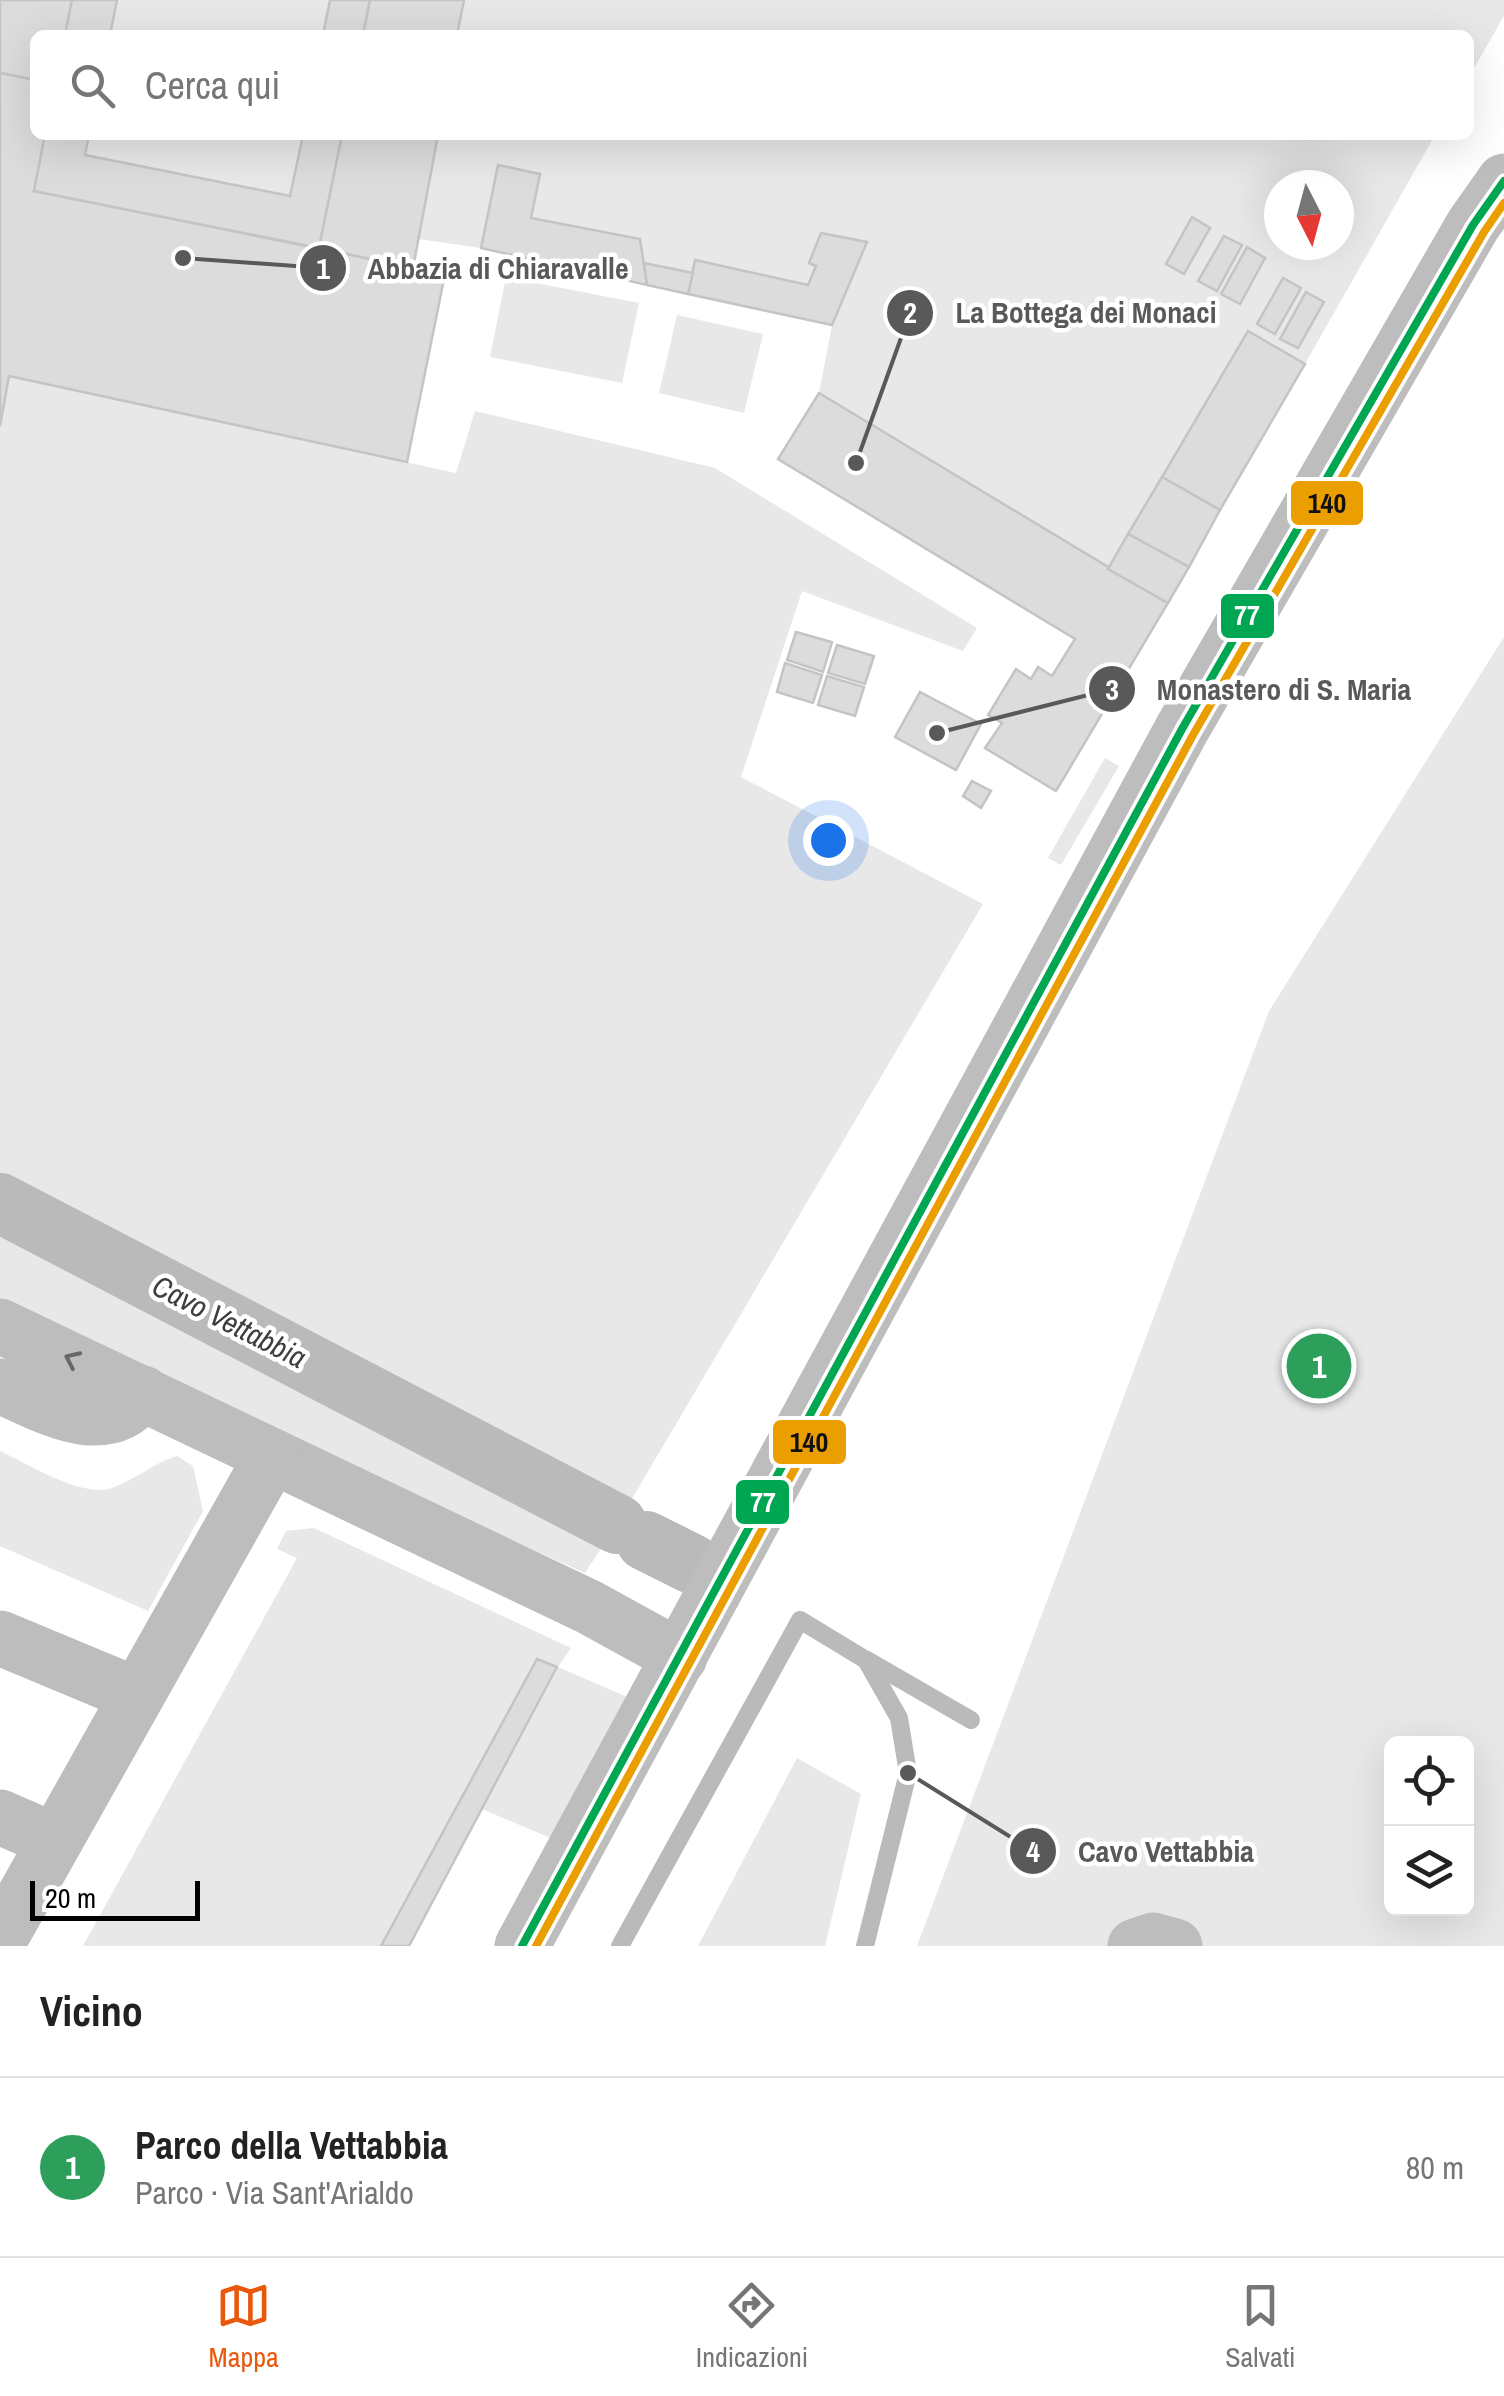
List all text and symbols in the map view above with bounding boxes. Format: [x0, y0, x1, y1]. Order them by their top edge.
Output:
search box [30, 30, 1474, 140]
icon: search [65, 58, 120, 113]
text: Cerca qui [145, 60, 280, 111]
north arrow [1264, 170, 1354, 260]
callout: Abbazia di Chiaravalle [298, 238, 649, 298]
text: 1 [316, 248, 330, 288]
text: Abbazia di Chiaravalle [367, 248, 629, 288]
callout: La Bottega dei Monaci [885, 283, 1236, 343]
text: 2 [903, 292, 917, 332]
text: La Bottega dei Monaci [955, 292, 1217, 332]
line badge: 140 [1289, 479, 1365, 527]
text: 140 [1308, 484, 1346, 522]
line badge: 77 [1219, 592, 1276, 640]
text: 77 [1234, 596, 1260, 634]
callout: Monastero di S. Maria [1087, 659, 1432, 719]
text: 3 [1105, 669, 1119, 709]
text: Monastero di S. Maria [1157, 669, 1411, 709]
your location [803, 815, 854, 866]
water label: Cavo Vettabbia [146, 1265, 313, 1377]
pin: 1 [1286, 1328, 1352, 1404]
one-way arrow [64, 1352, 82, 1372]
line badge: 140 [771, 1418, 848, 1466]
text: 140 [790, 1423, 828, 1461]
line badge: 77 [734, 1478, 791, 1526]
text: 77 [750, 1483, 776, 1521]
map controls [1384, 1736, 1474, 1916]
button: locate [1384, 1736, 1474, 1826]
callout: Cavo Vettabbia [1008, 1821, 1274, 1881]
button: layers [1384, 1826, 1474, 1916]
text: 4 [1026, 1831, 1040, 1871]
text: Cavo Vettabbia [1078, 1831, 1254, 1871]
scale bar [30, 1876, 200, 1920]
text: 20 m [45, 1879, 96, 1917]
text: Vicino [40, 1983, 143, 2039]
text: Parco della Vettabbia [135, 2120, 448, 2171]
text: 1 [65, 2146, 80, 2189]
text: 80 m [1406, 2146, 1464, 2189]
text: Parco · Via Sant'Arialdo [135, 2171, 414, 2214]
tab: Mappa [209, 2278, 279, 2376]
tab: Indicazioni [696, 2278, 808, 2376]
tab: Salvati [1225, 2278, 1295, 2376]

